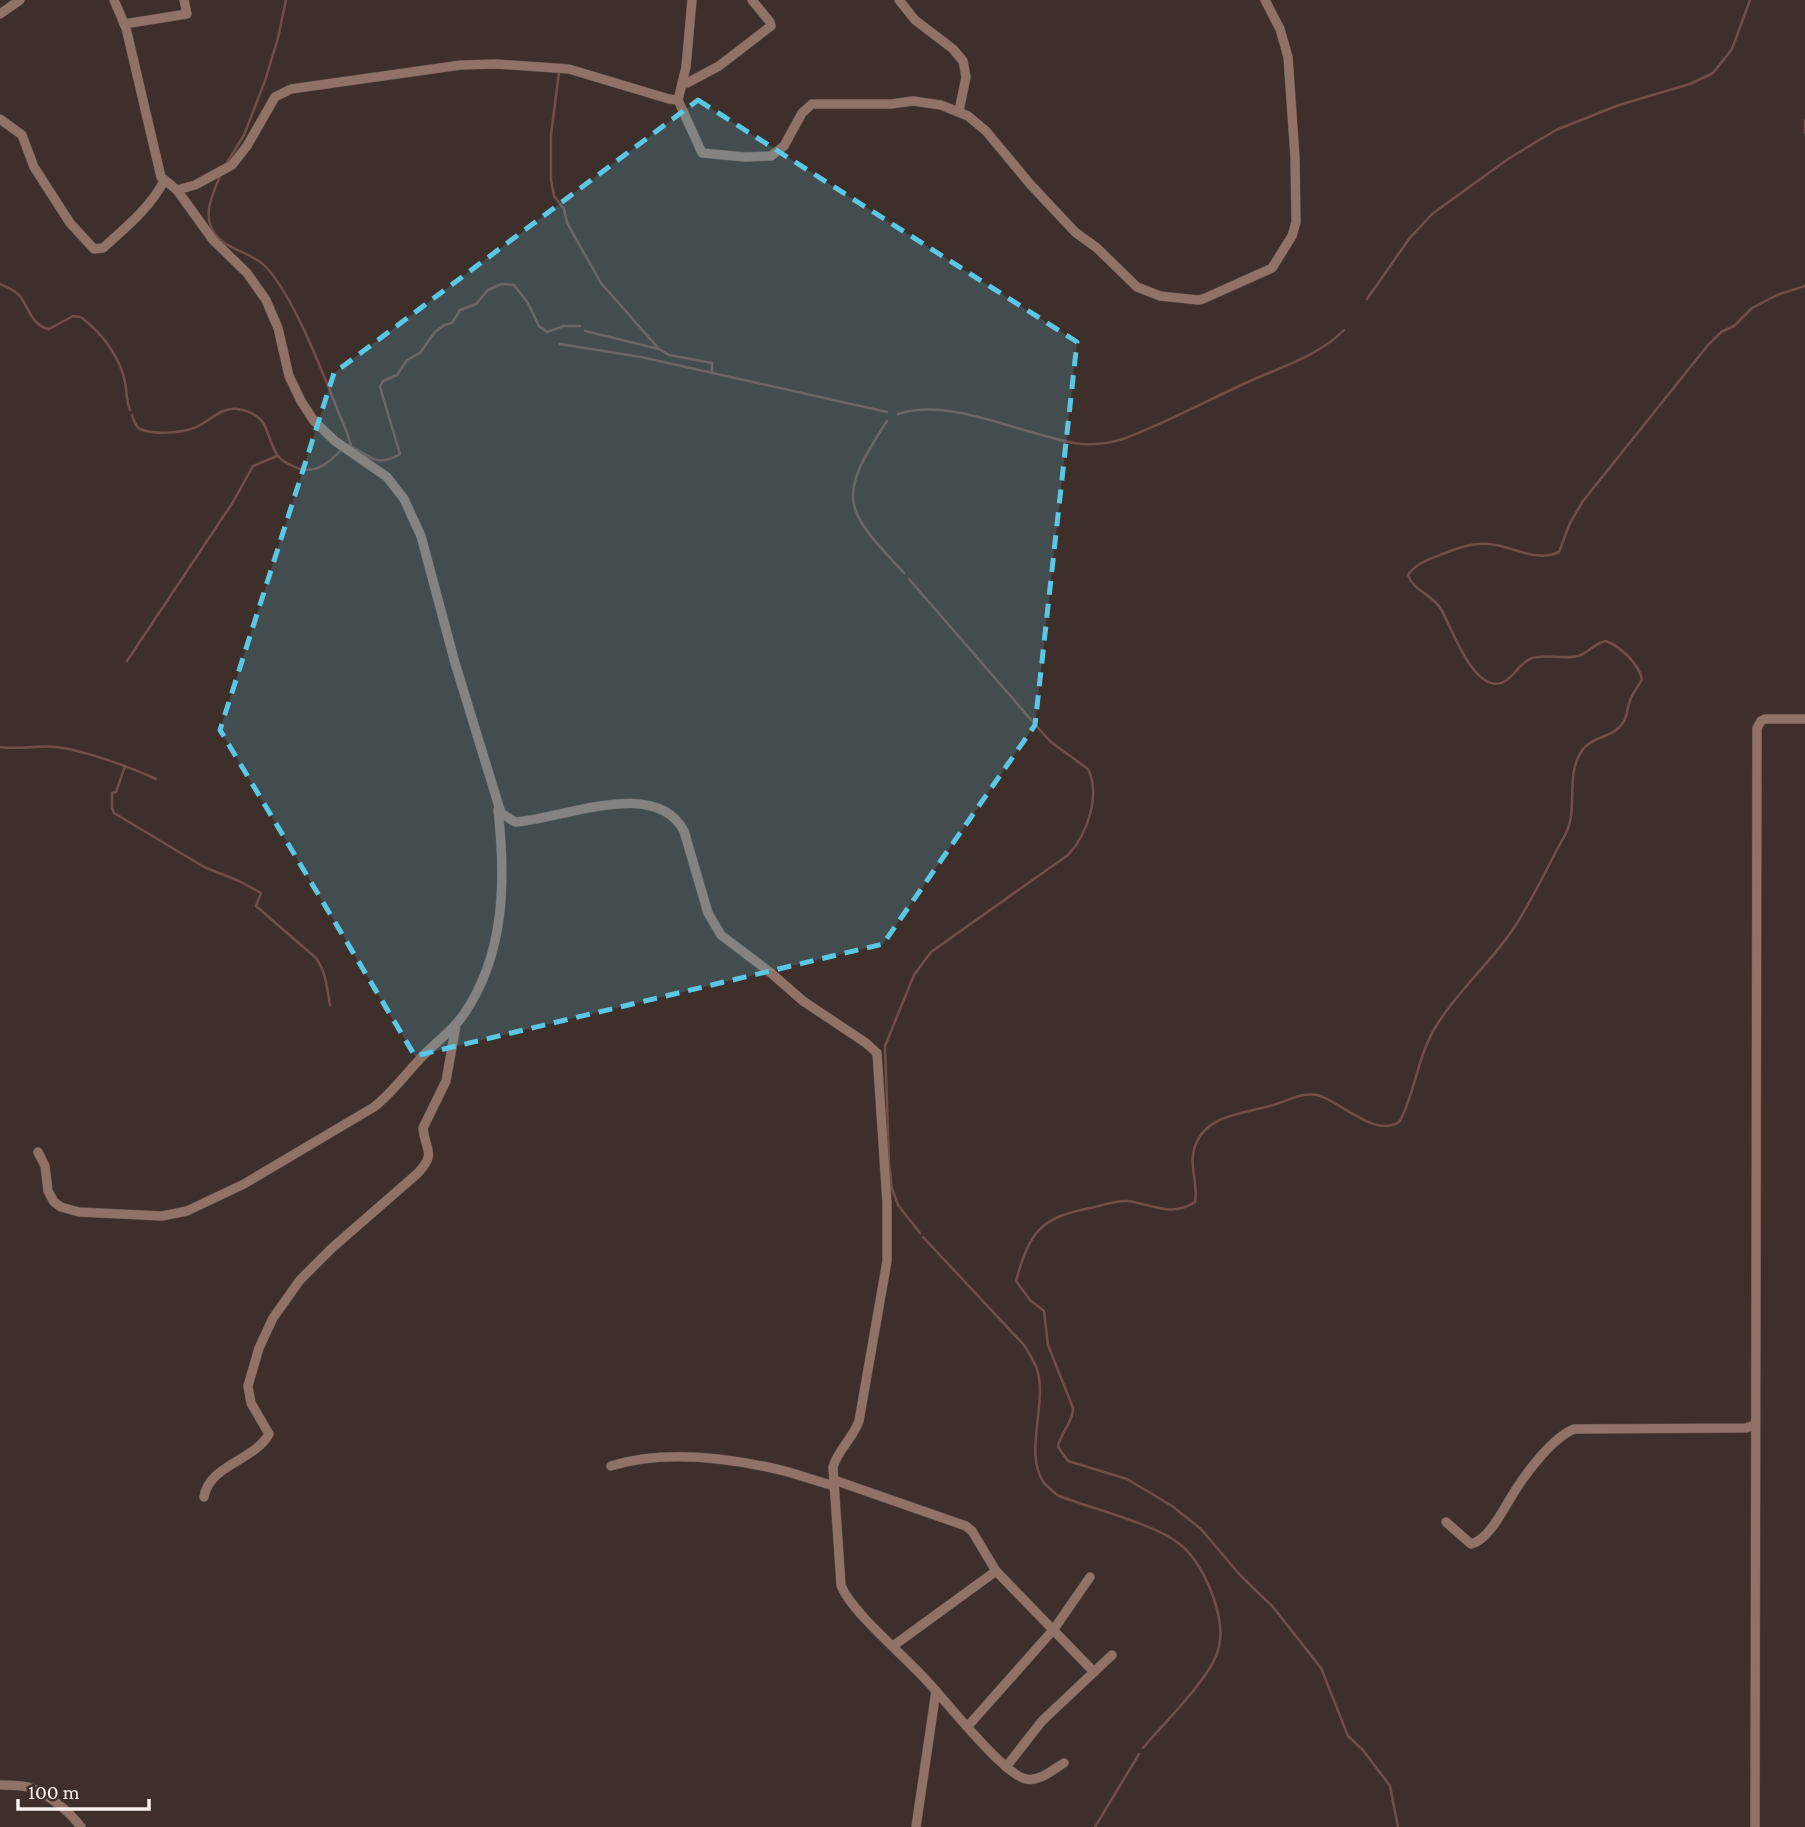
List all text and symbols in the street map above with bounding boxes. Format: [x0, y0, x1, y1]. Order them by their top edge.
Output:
scale bar [18, 1768, 149, 1812]
text: 100 m [28, 1780, 80, 1804]

